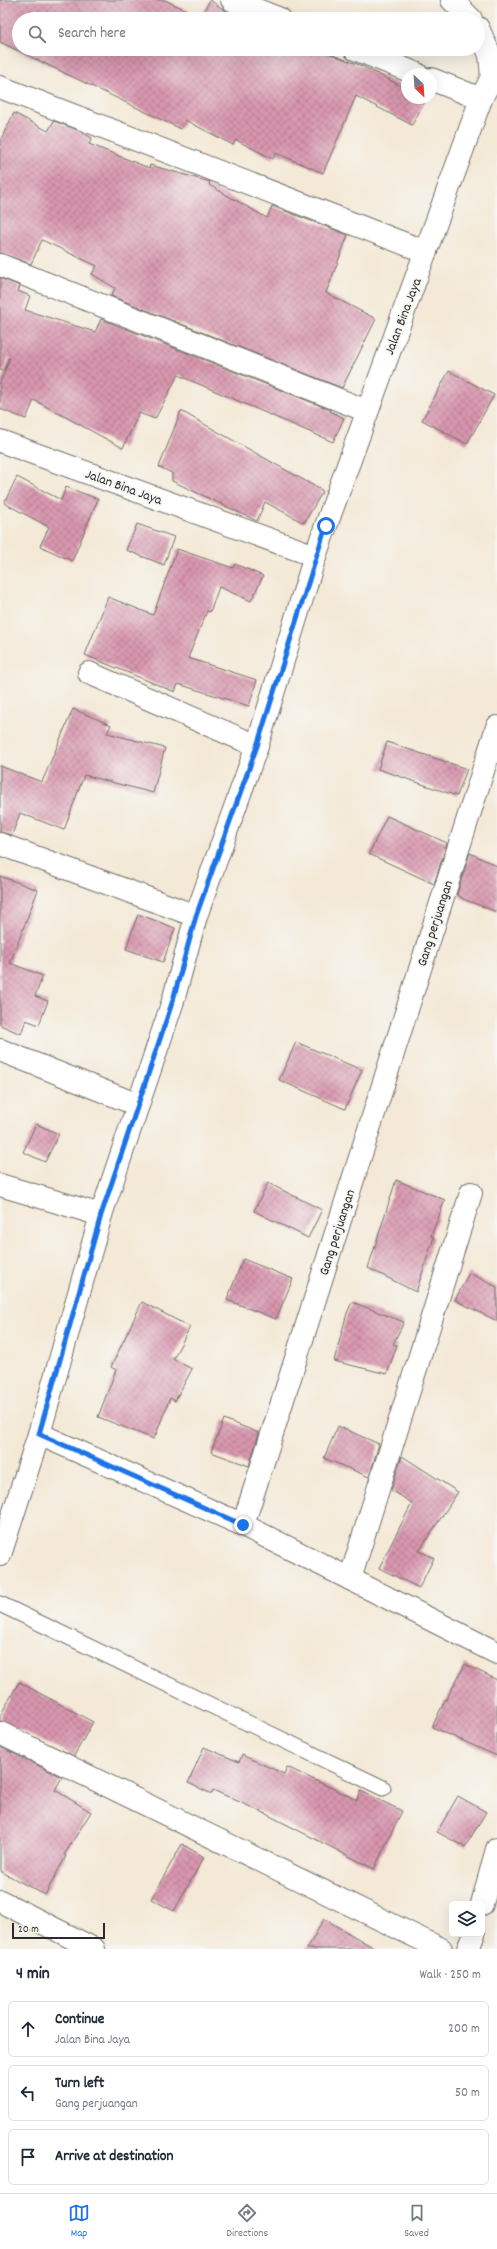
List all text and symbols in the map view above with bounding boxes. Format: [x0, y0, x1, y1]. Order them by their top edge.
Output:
search box [12, 12, 485, 56]
icon: search [26, 23, 48, 45]
text: Search here [58, 23, 126, 45]
north arrow [401, 68, 437, 104]
street label: Jalan Bina Jaya [380, 275, 428, 358]
street label: Jalan Bina Jaya [82, 465, 165, 511]
route start [317, 517, 335, 535]
street label: Gang perjuangan [413, 878, 459, 969]
street label: Gang perjuangan [315, 1187, 361, 1278]
route end [234, 1516, 252, 1534]
map controls [449, 1901, 485, 1937]
button: layers [449, 1901, 485, 1937]
scale bar [12, 1921, 105, 1940]
text: 20 m [18, 1922, 39, 1938]
text: 4 min [16, 1963, 50, 1987]
text: Walk · 250 m [419, 1966, 481, 1985]
text: Continue [55, 2009, 104, 2031]
icon: ahead [17, 2018, 39, 2040]
text: 200 m [448, 2020, 480, 2039]
text: Jalan Bina Jaya [55, 2031, 130, 2050]
text: Turn left [55, 2073, 104, 2095]
icon: left [17, 2082, 39, 2104]
text: 50 m [455, 2084, 480, 2103]
text: Gang perjuangan [55, 2095, 138, 2114]
icon: arrive [17, 2146, 39, 2168]
text: Arrive at destination [55, 2146, 173, 2168]
tab: Map [68, 2202, 90, 2242]
tab: Directions [226, 2202, 268, 2242]
tab: Saved [404, 2202, 429, 2242]

